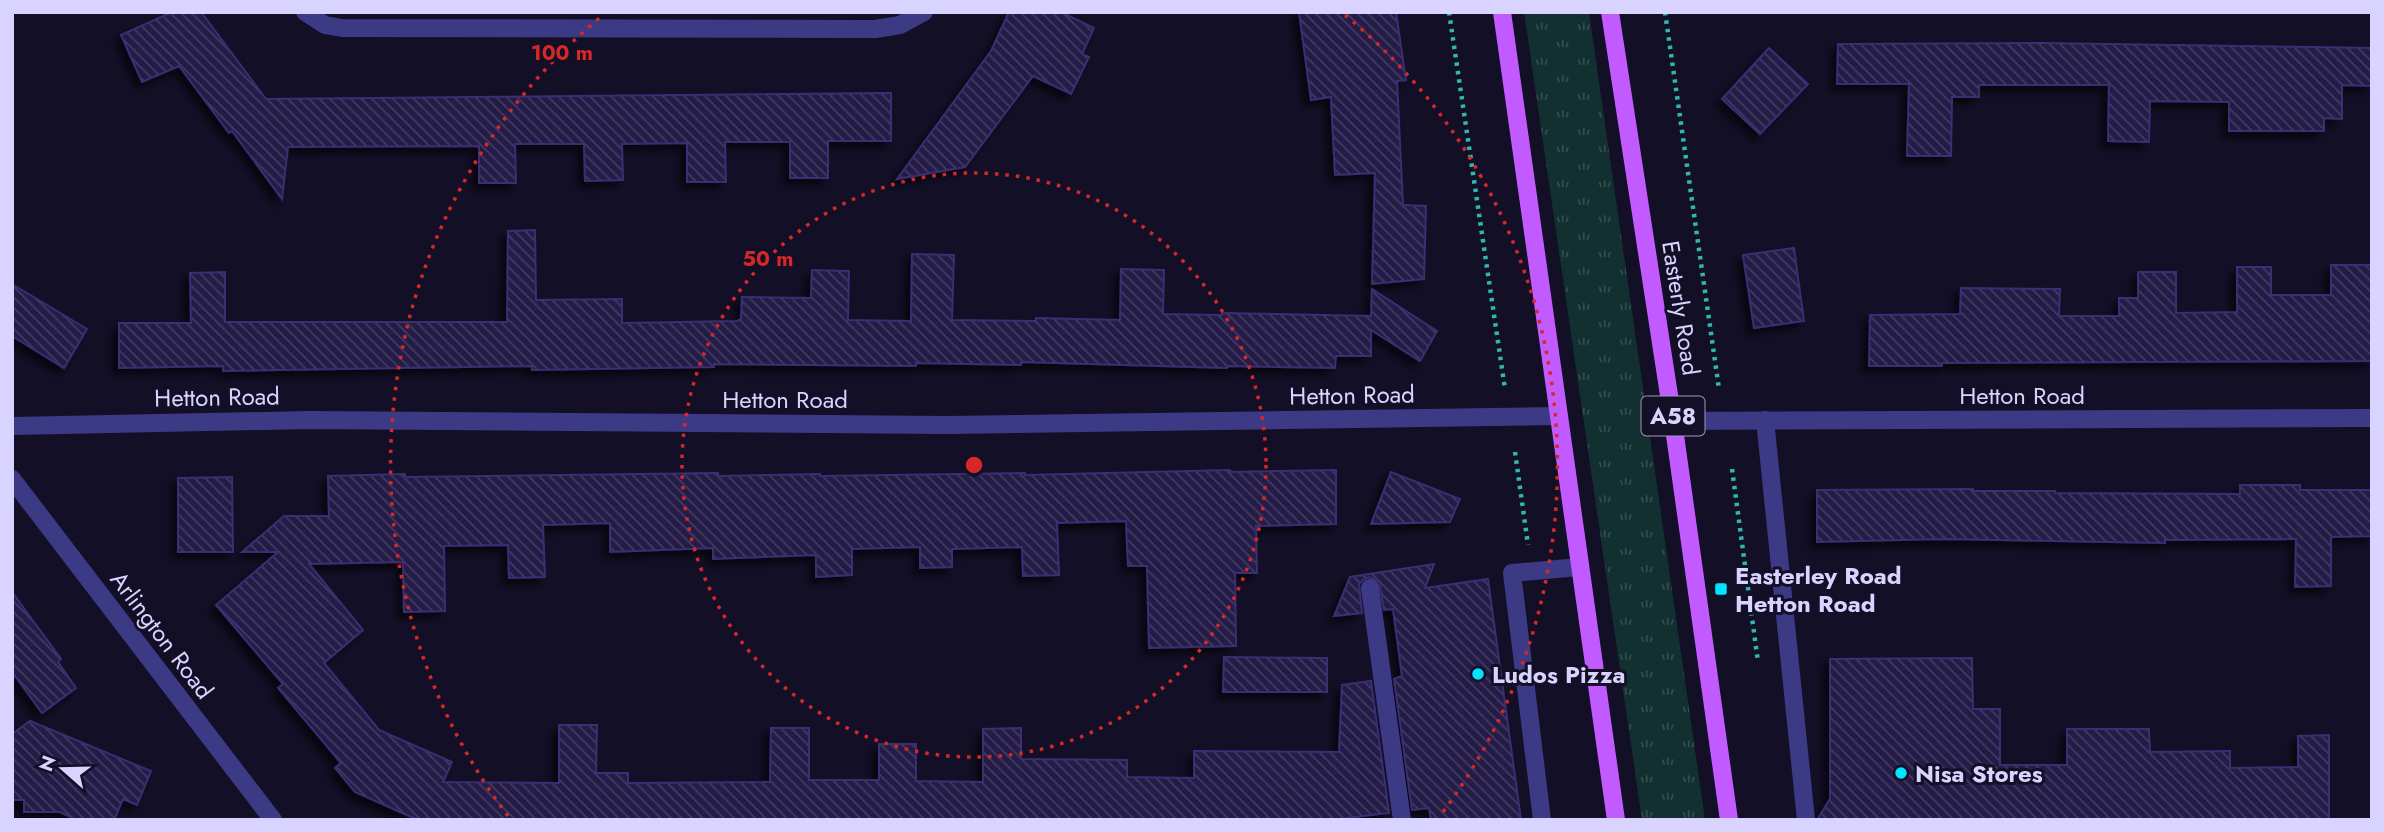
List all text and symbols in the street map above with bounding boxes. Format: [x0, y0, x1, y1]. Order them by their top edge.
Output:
text: 100 m [531, 38, 593, 68]
street label: Easterly Road [1653, 238, 1709, 378]
text: 50 m [743, 244, 793, 274]
street label: Hetton Road [1289, 376, 1415, 414]
street label: Hetton Road [154, 378, 280, 416]
street label: Hetton Road [1959, 378, 2085, 413]
street label: Hetton Road [722, 382, 848, 417]
road number: A58 [1642, 396, 1704, 436]
centre of rings [962, 453, 986, 477]
place label: Easterley Road Hetton Road [1735, 558, 1902, 621]
street label: Arlington Road [102, 564, 222, 706]
marker: Easterley Road Hetton Road [1713, 581, 1729, 597]
place label: Ludos Pizza [1492, 657, 1625, 692]
marker: Ludos Pizza [1470, 666, 1486, 682]
north arrow [28, 734, 98, 804]
text: N [32, 752, 63, 775]
place label: Nisa Stores [1915, 756, 2043, 791]
marker: Nisa Stores [1893, 765, 1909, 781]

